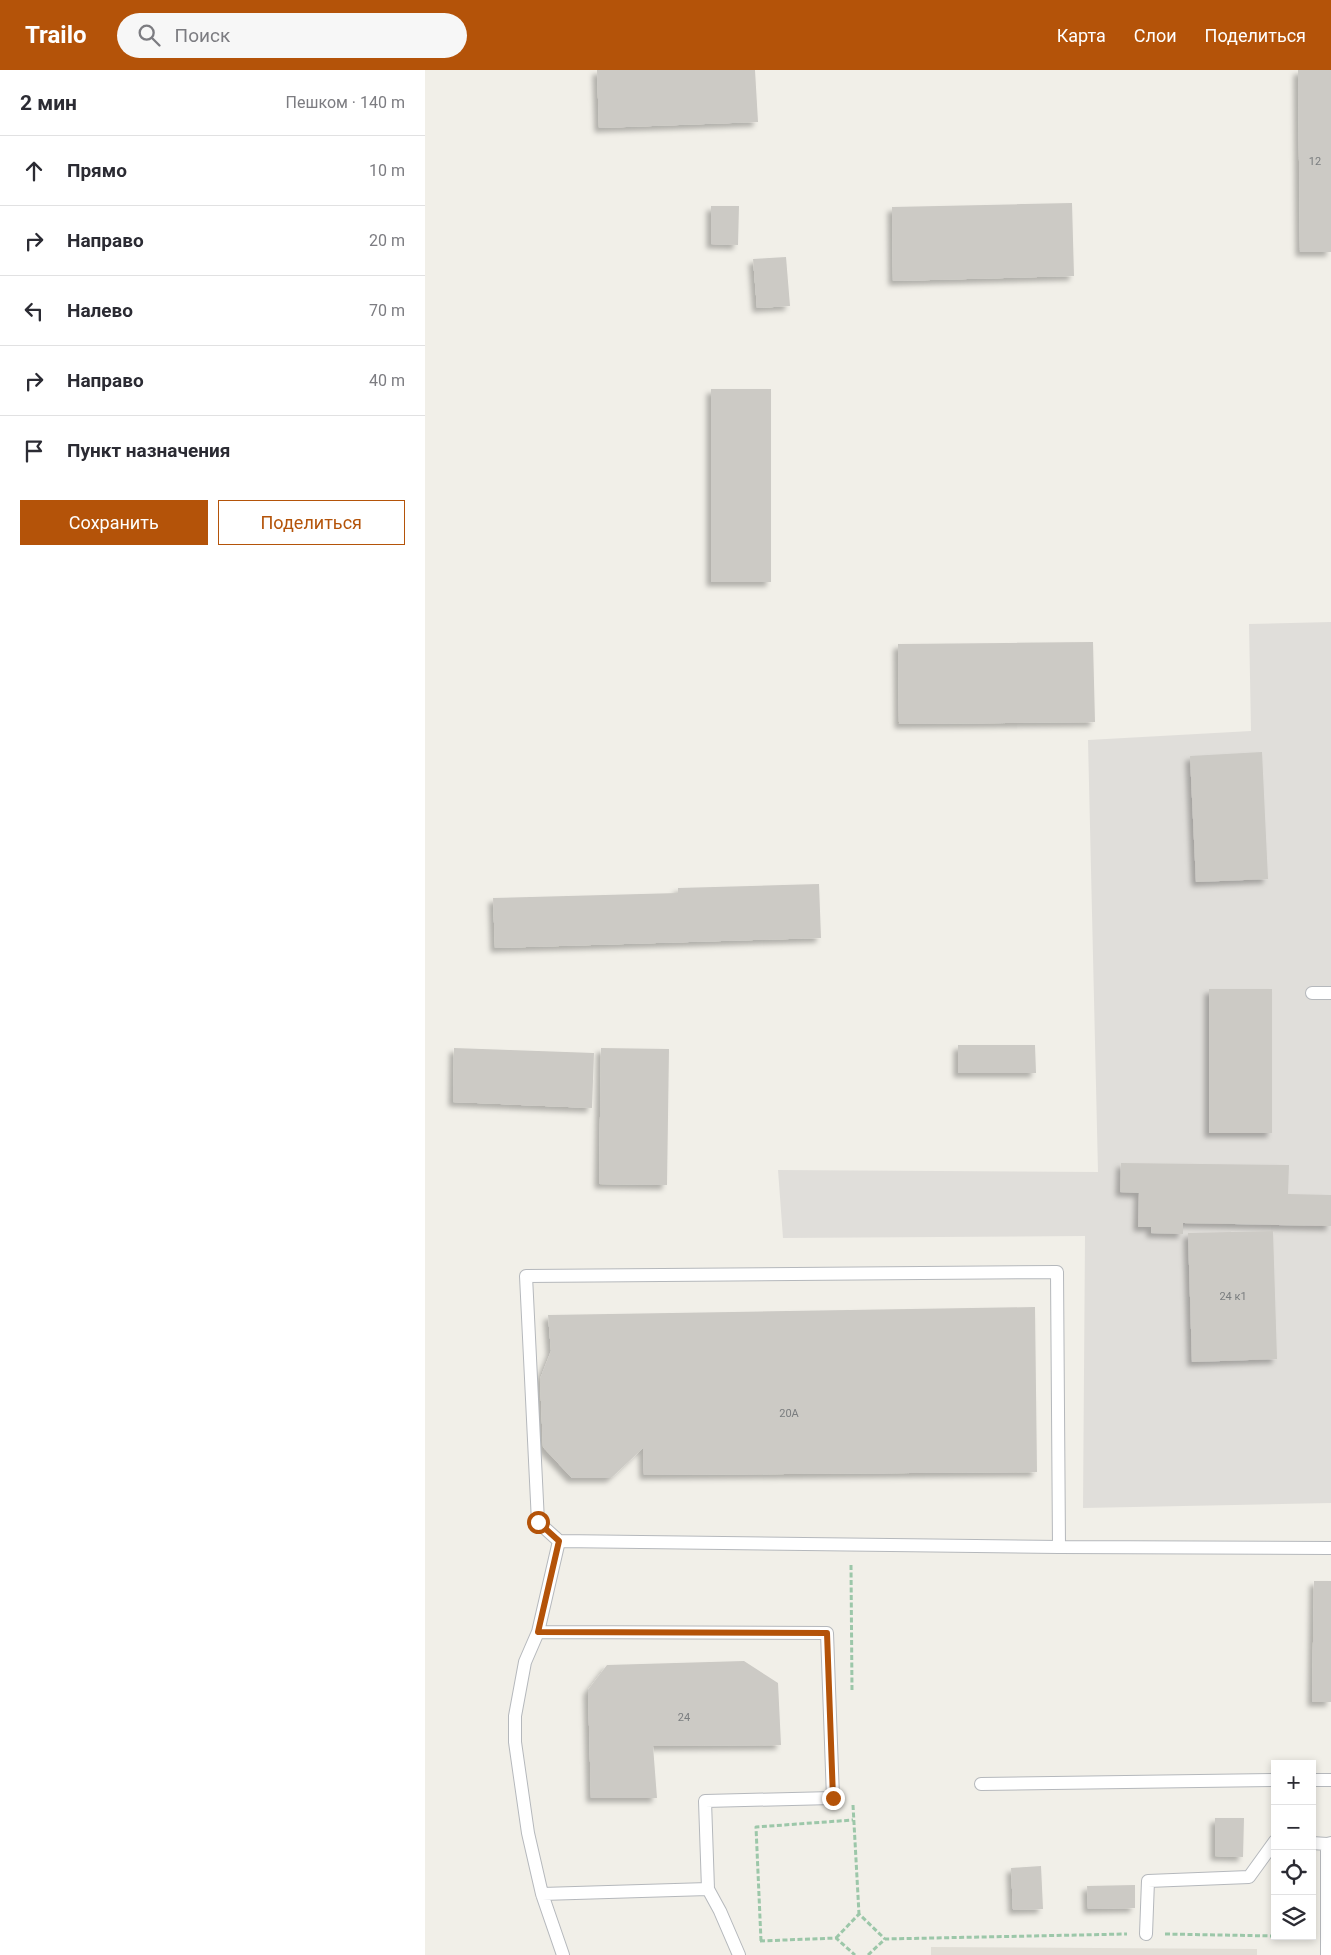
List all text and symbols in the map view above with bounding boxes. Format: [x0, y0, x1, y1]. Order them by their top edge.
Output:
search box [117, 13, 467, 58]
text: Trailo [25, 21, 87, 49]
icon: search [135, 21, 163, 49]
text: Поиск [175, 24, 230, 47]
text: Карта [1057, 25, 1106, 46]
text: Слои [1134, 25, 1177, 46]
text: Поделиться [1205, 25, 1306, 46]
text: 2 мин [20, 91, 77, 115]
text: Пешком · 140 m [286, 93, 405, 112]
house number: 12 [1309, 155, 1321, 168]
icon: ahead [20, 157, 48, 185]
text: Прямо [67, 159, 127, 182]
text: 10 m [369, 161, 405, 180]
icon: right [20, 227, 48, 255]
text: Направо [67, 229, 144, 252]
text: 20 m [369, 231, 405, 250]
icon: left [20, 297, 48, 325]
text: Налево [67, 299, 133, 322]
text: 70 m [369, 301, 405, 320]
icon: right [20, 367, 48, 395]
text: Направо [67, 369, 144, 392]
text: 40 m [369, 371, 405, 390]
icon: arrive [20, 437, 48, 465]
text: Пункт назначения [67, 439, 230, 462]
button: Сохранить [20, 500, 208, 545]
button: Поделиться [218, 500, 405, 545]
house number: 24 к1 [1219, 1290, 1247, 1303]
house number: 20А [779, 1407, 800, 1420]
route start [527, 1511, 550, 1534]
house number: 24 [678, 1711, 690, 1724]
map controls [1271, 1760, 1316, 1940]
button: + [1271, 1760, 1316, 1805]
route end [822, 1787, 845, 1810]
button: − [1271, 1805, 1316, 1850]
button: locate [1271, 1850, 1316, 1895]
button: layers [1271, 1895, 1316, 1940]

